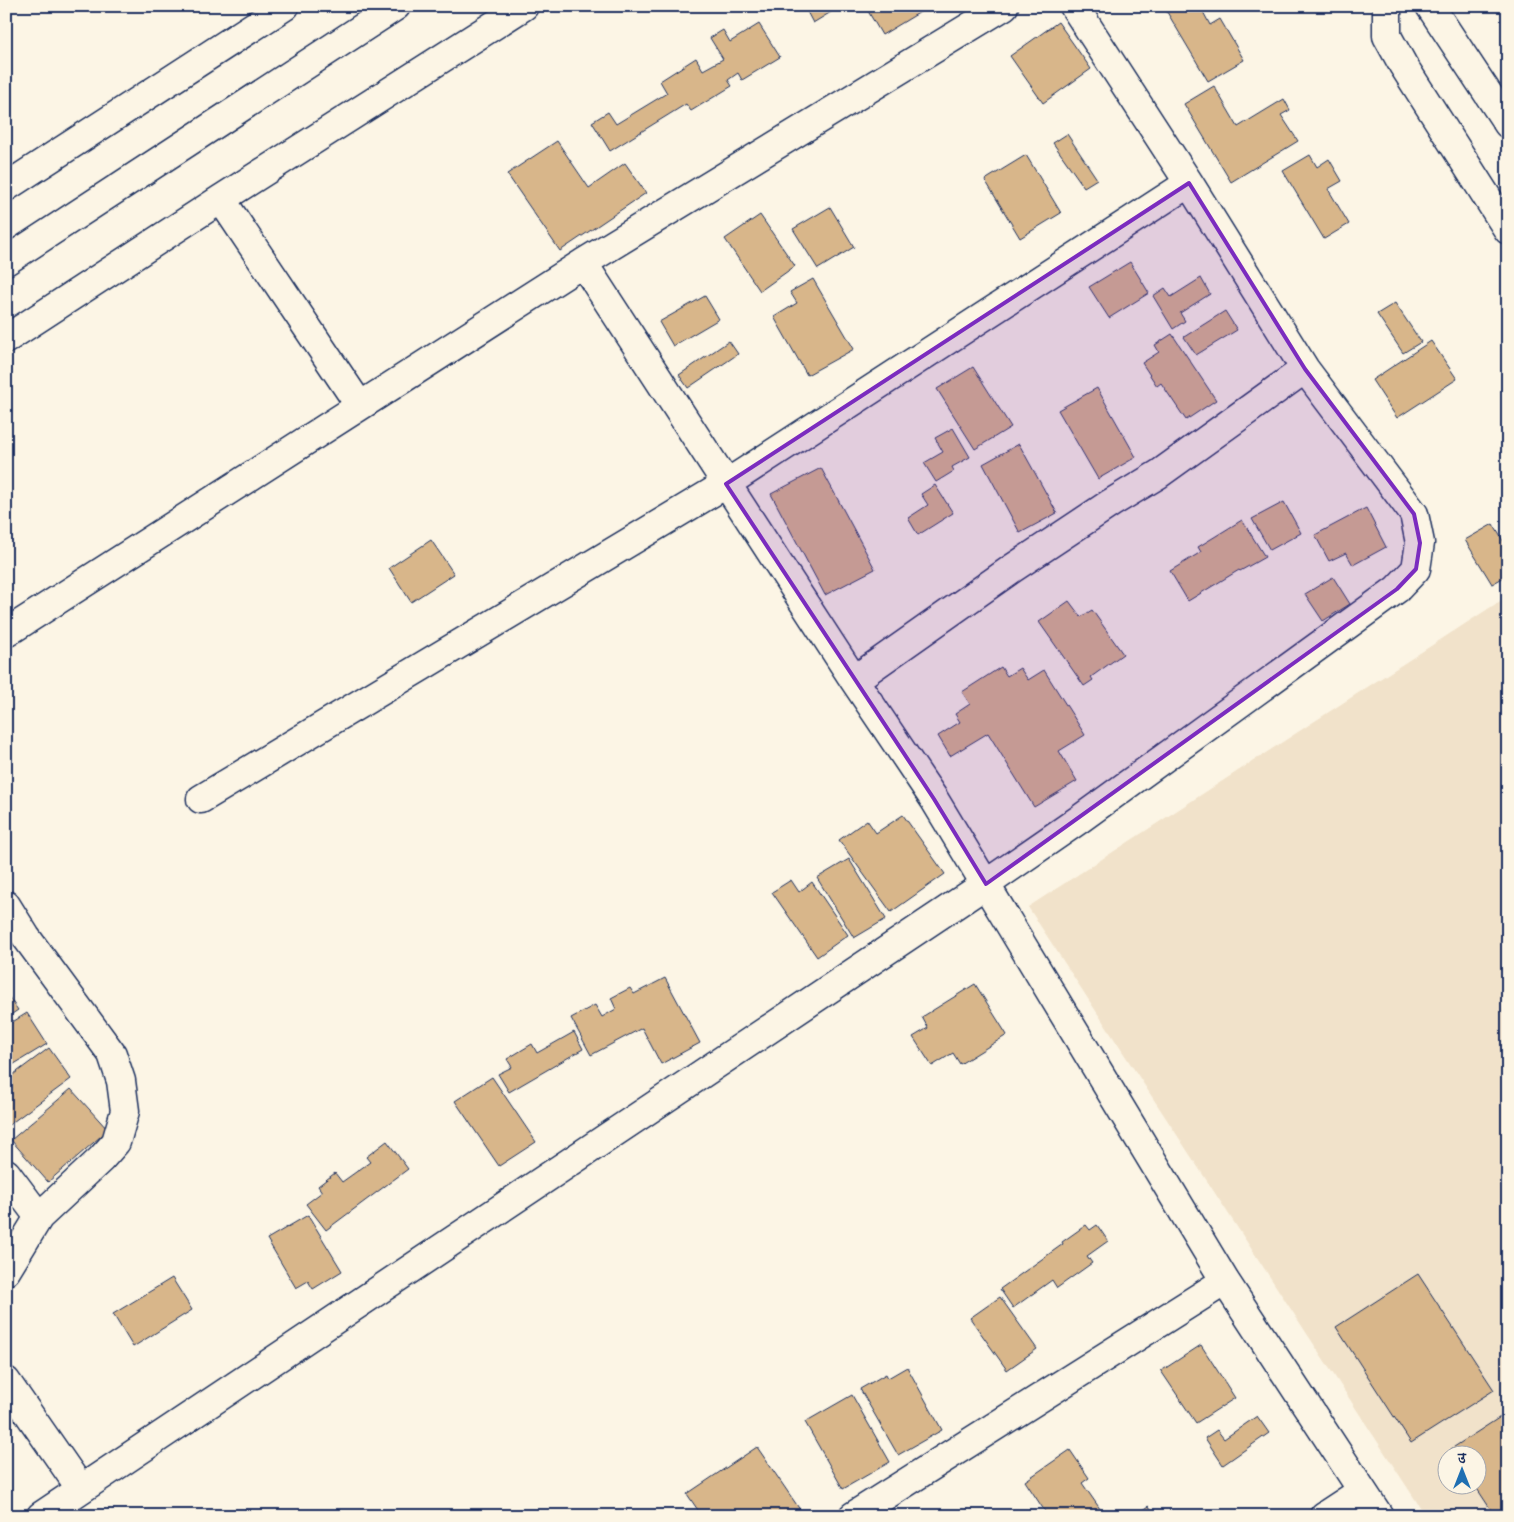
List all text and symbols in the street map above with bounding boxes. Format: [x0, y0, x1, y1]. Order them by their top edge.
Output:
north arrow [1436, 1444, 1486, 1494]
text: उ [1457, 1449, 1467, 1469]

